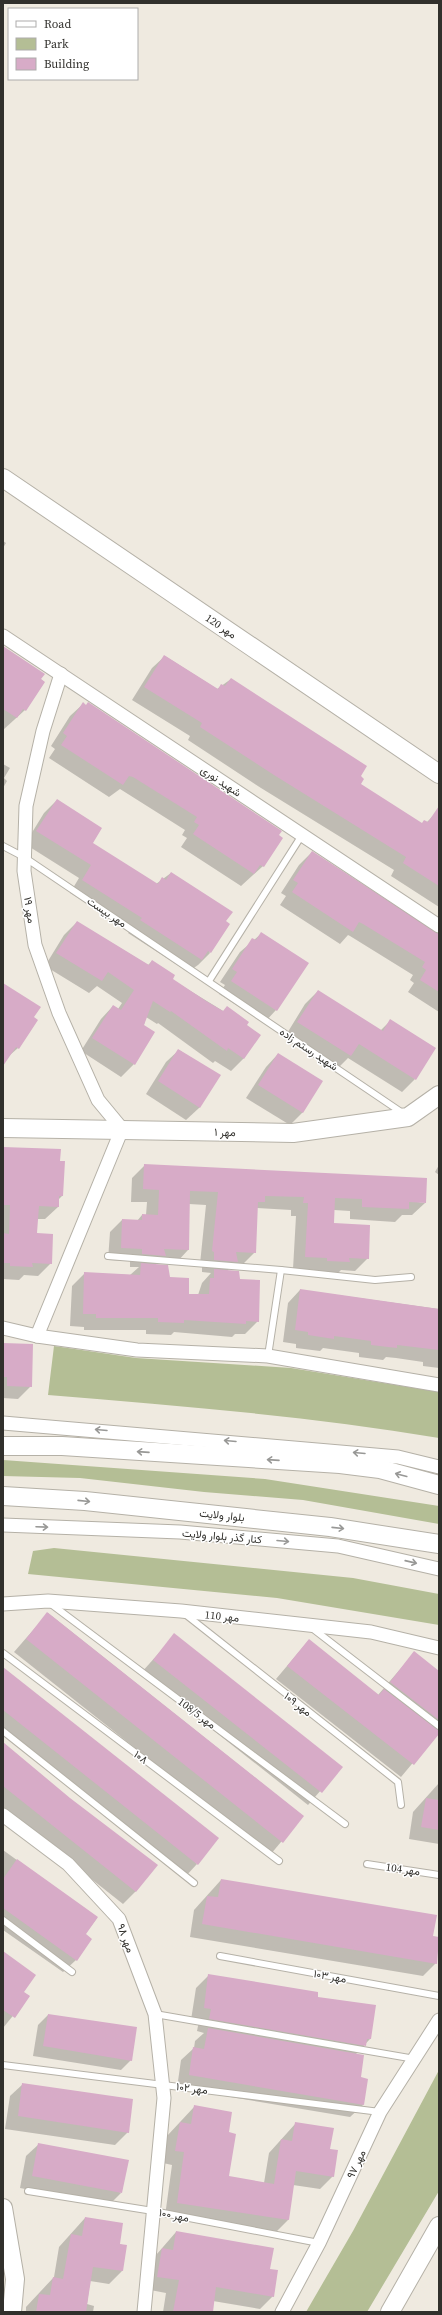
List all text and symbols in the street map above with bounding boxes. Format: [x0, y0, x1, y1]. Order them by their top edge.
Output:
legend [8, 8, 138, 80]
text: Road [44, 16, 71, 32]
text: Park [44, 36, 69, 52]
text: Building [44, 56, 89, 72]
street label: مهر 120 [202, 611, 239, 642]
street label: شهید نوری [197, 762, 244, 801]
street label: مهر بیست [84, 894, 130, 931]
street label: مهر ۱۹ [20, 896, 39, 925]
street label: شهید رستم زاده [277, 1024, 341, 1075]
street label: مهر ۱ [214, 1125, 236, 1140]
one-way arrow [94, 1426, 107, 1433]
one-way arrow [224, 1437, 237, 1445]
one-way arrow [137, 1448, 150, 1455]
one-way arrow [353, 1450, 366, 1457]
one-way arrow [267, 1457, 280, 1464]
one-way arrow [395, 1470, 408, 1478]
one-way arrow [77, 1497, 90, 1504]
street label: بلوار ولایت [199, 1506, 245, 1525]
one-way arrow [35, 1523, 48, 1530]
one-way arrow [331, 1524, 344, 1532]
street label: کنار گذر بلوار ولایت [181, 1526, 263, 1547]
one-way arrow [276, 1538, 289, 1545]
one-way arrow [405, 1559, 418, 1567]
street label: مهر 110 [204, 1607, 240, 1626]
street label: مهر ۱۰۹ [281, 1689, 315, 1720]
street label: مهر 108/5 [175, 1694, 219, 1733]
street label: ۱۰۸ [130, 1747, 151, 1768]
street label: مهر 104 [385, 1860, 421, 1879]
street label: مهر ۹۸ [113, 1922, 138, 1955]
street label: مهر ۱۰۳ [312, 1966, 348, 1987]
street label: مهر ۱۰۲ [175, 2079, 209, 2098]
street label: مهر ۹۷ [343, 2147, 370, 2181]
street label: مهر ۱۰۰ [157, 2205, 190, 2226]

